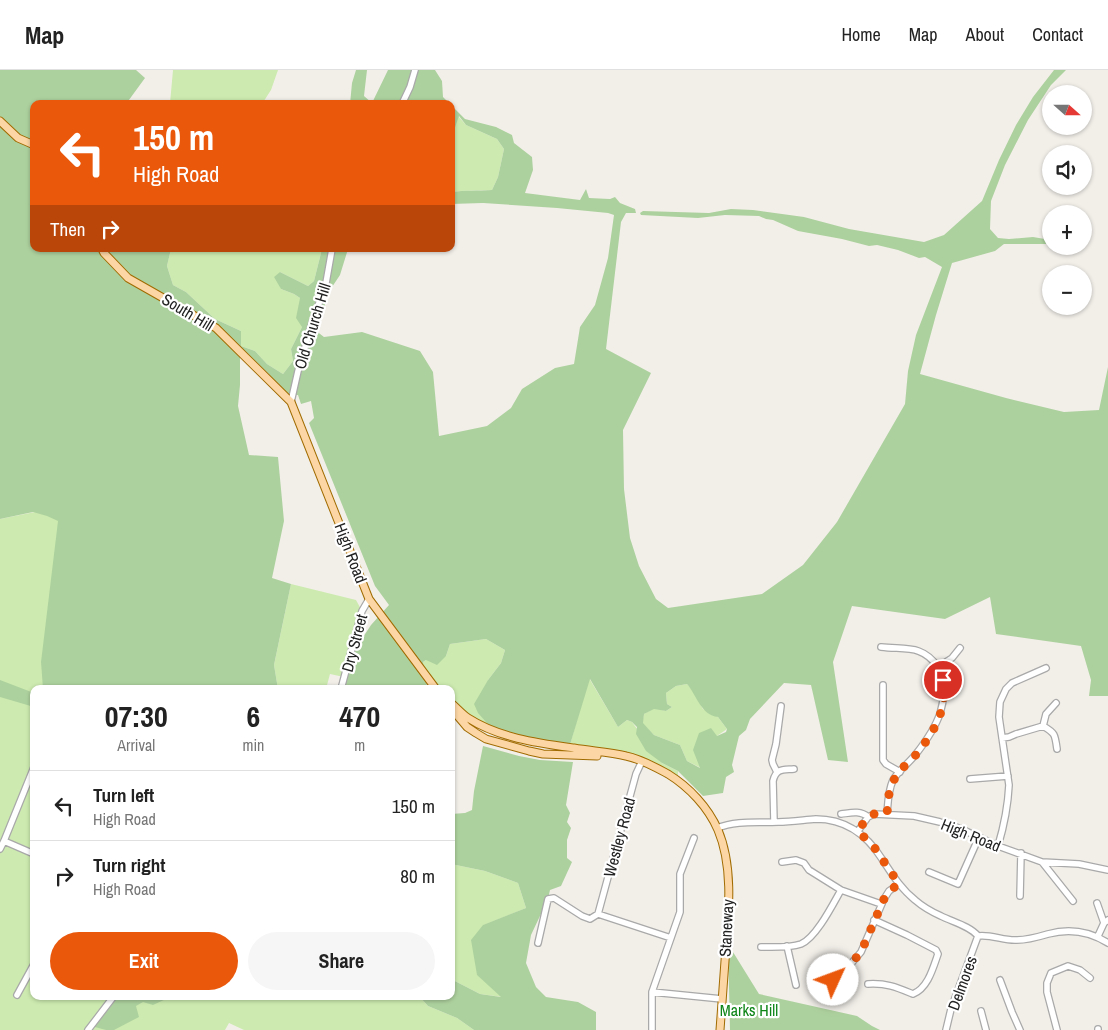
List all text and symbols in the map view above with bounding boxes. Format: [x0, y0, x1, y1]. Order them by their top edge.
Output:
text: Map [25, 19, 64, 51]
text: Home [841, 22, 881, 47]
text: Map [909, 22, 938, 47]
text: About [966, 22, 1004, 47]
text: Contact [1032, 22, 1083, 47]
north arrow [1042, 85, 1092, 135]
map controls [1042, 85, 1092, 315]
text: 150 m [133, 114, 214, 161]
icon: left [50, 120, 115, 185]
button: sound [1042, 145, 1092, 195]
text: High Road [133, 159, 219, 189]
button: + [1042, 205, 1092, 255]
icon: right [96, 215, 124, 243]
text: Then [50, 216, 86, 242]
button: − [1042, 265, 1092, 315]
street label: Old Church Hill [288, 280, 336, 372]
street label: South Hill [158, 288, 218, 336]
street label: High Road [329, 520, 373, 586]
street label: Dry Street [336, 611, 372, 674]
pin [922, 659, 964, 701]
icon: arrive [929, 666, 957, 694]
text: 07:30 [105, 696, 168, 736]
text: 6 [247, 696, 260, 736]
text: 470 [339, 696, 380, 736]
text: Arrival [117, 734, 155, 756]
text: min [242, 734, 264, 756]
text: m [354, 734, 365, 756]
text: Turn left [93, 782, 154, 808]
icon: left [50, 792, 78, 820]
text: 150 m [392, 793, 435, 819]
street label: Westley Road [598, 795, 640, 879]
text: High Road [93, 808, 156, 830]
street label: High Road [938, 813, 1004, 857]
text: Turn right [93, 852, 165, 878]
icon: right [50, 862, 78, 890]
text: 80 m [400, 863, 435, 889]
text: High Road [93, 878, 156, 900]
street label: Staneway [714, 898, 739, 957]
button: Exit [50, 932, 238, 990]
button: Share [248, 932, 435, 990]
position arrow [806, 953, 858, 1005]
street label: Delmores [942, 953, 982, 1013]
park label: Marks Hill [720, 999, 778, 1021]

